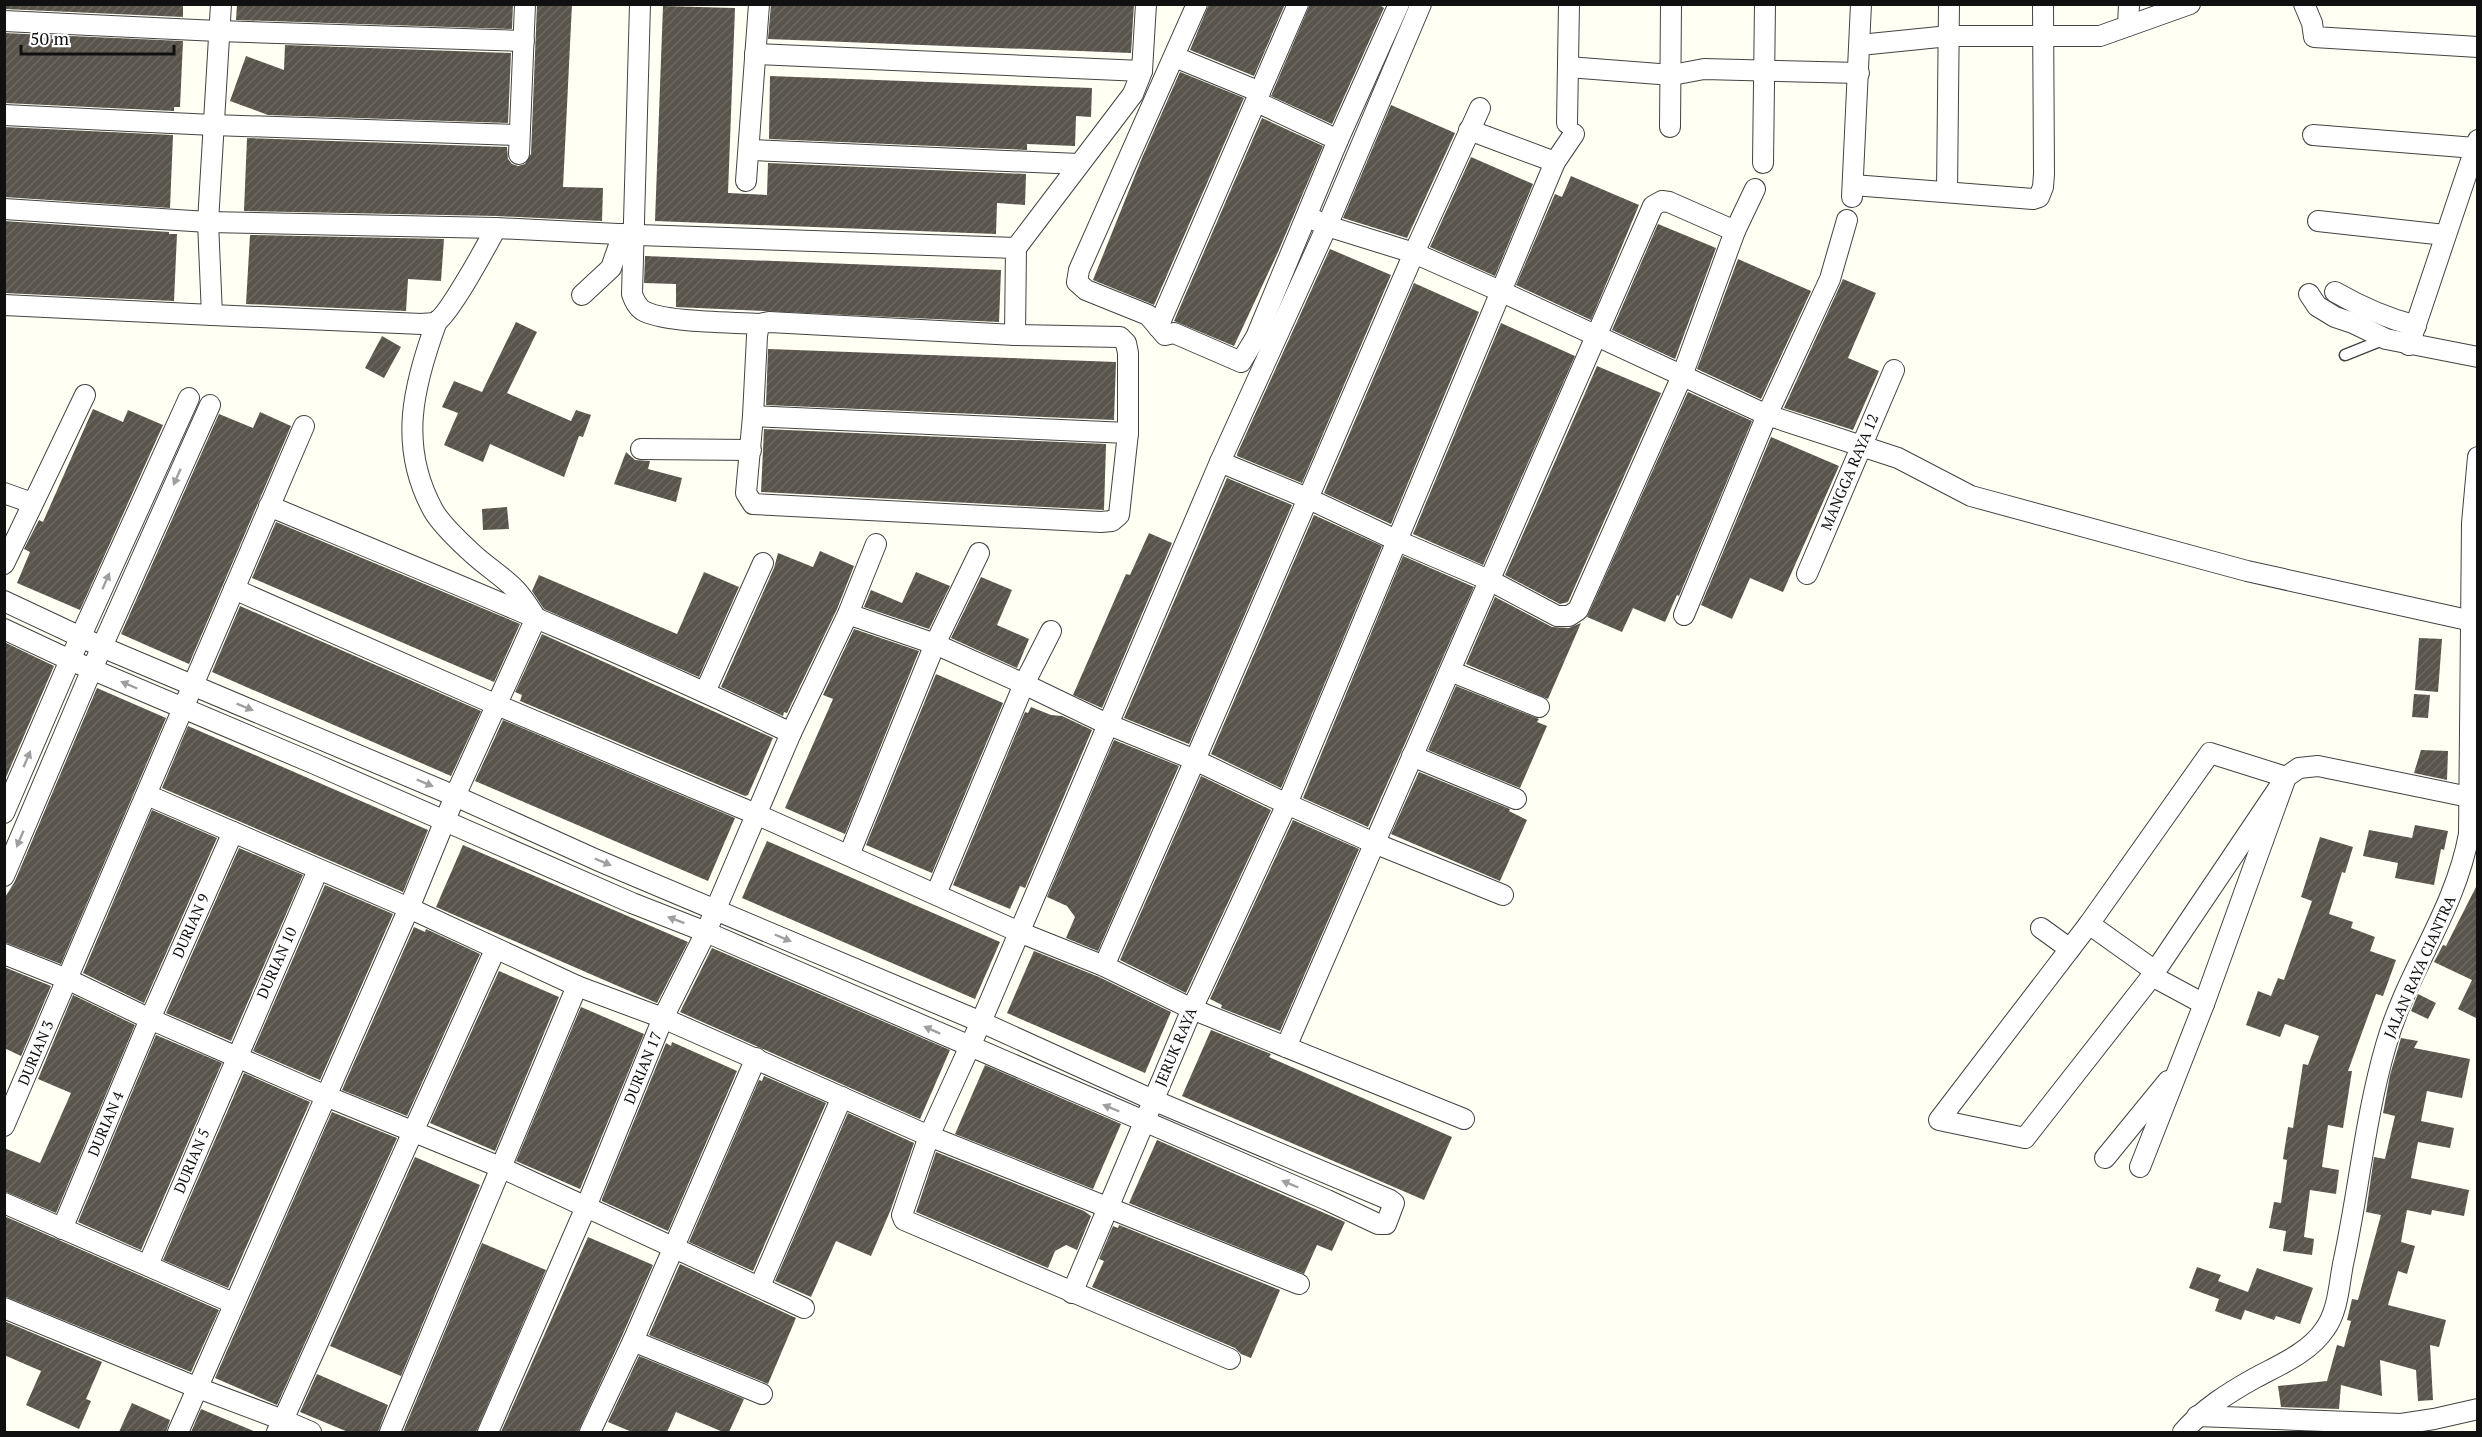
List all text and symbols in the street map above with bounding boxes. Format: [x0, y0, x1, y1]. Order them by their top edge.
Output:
scale bar [21, 18, 174, 56]
text: 50 m [30, 26, 70, 50]
street label: MANGGA RAYA 12 [1815, 410, 1883, 533]
one-way arrow [172, 468, 182, 486]
one-way arrow [102, 572, 111, 589]
one-way arrow [120, 680, 137, 689]
one-way arrow [237, 702, 255, 712]
one-way arrow [23, 750, 33, 768]
one-way arrow [416, 779, 434, 788]
one-way arrow [15, 830, 24, 848]
one-way arrow [594, 858, 612, 867]
street label: DURIAN 9 [167, 890, 213, 961]
street label: JALAN RAYA CIANTRA [2379, 891, 2460, 1041]
one-way arrow [666, 915, 684, 925]
street label: DURIAN 10 [251, 924, 301, 1002]
one-way arrow [774, 933, 792, 943]
street label: JERUK RAYA [1150, 1003, 1201, 1089]
street label: DURIAN 3 [13, 1017, 58, 1088]
one-way arrow [923, 1025, 941, 1034]
street label: DURIAN 17 [618, 1028, 666, 1107]
street label: DURIAN 4 [83, 1088, 128, 1159]
one-way arrow [1102, 1103, 1119, 1112]
street label: DURIAN 5 [169, 1125, 214, 1196]
one-way arrow [1281, 1179, 1299, 1189]

